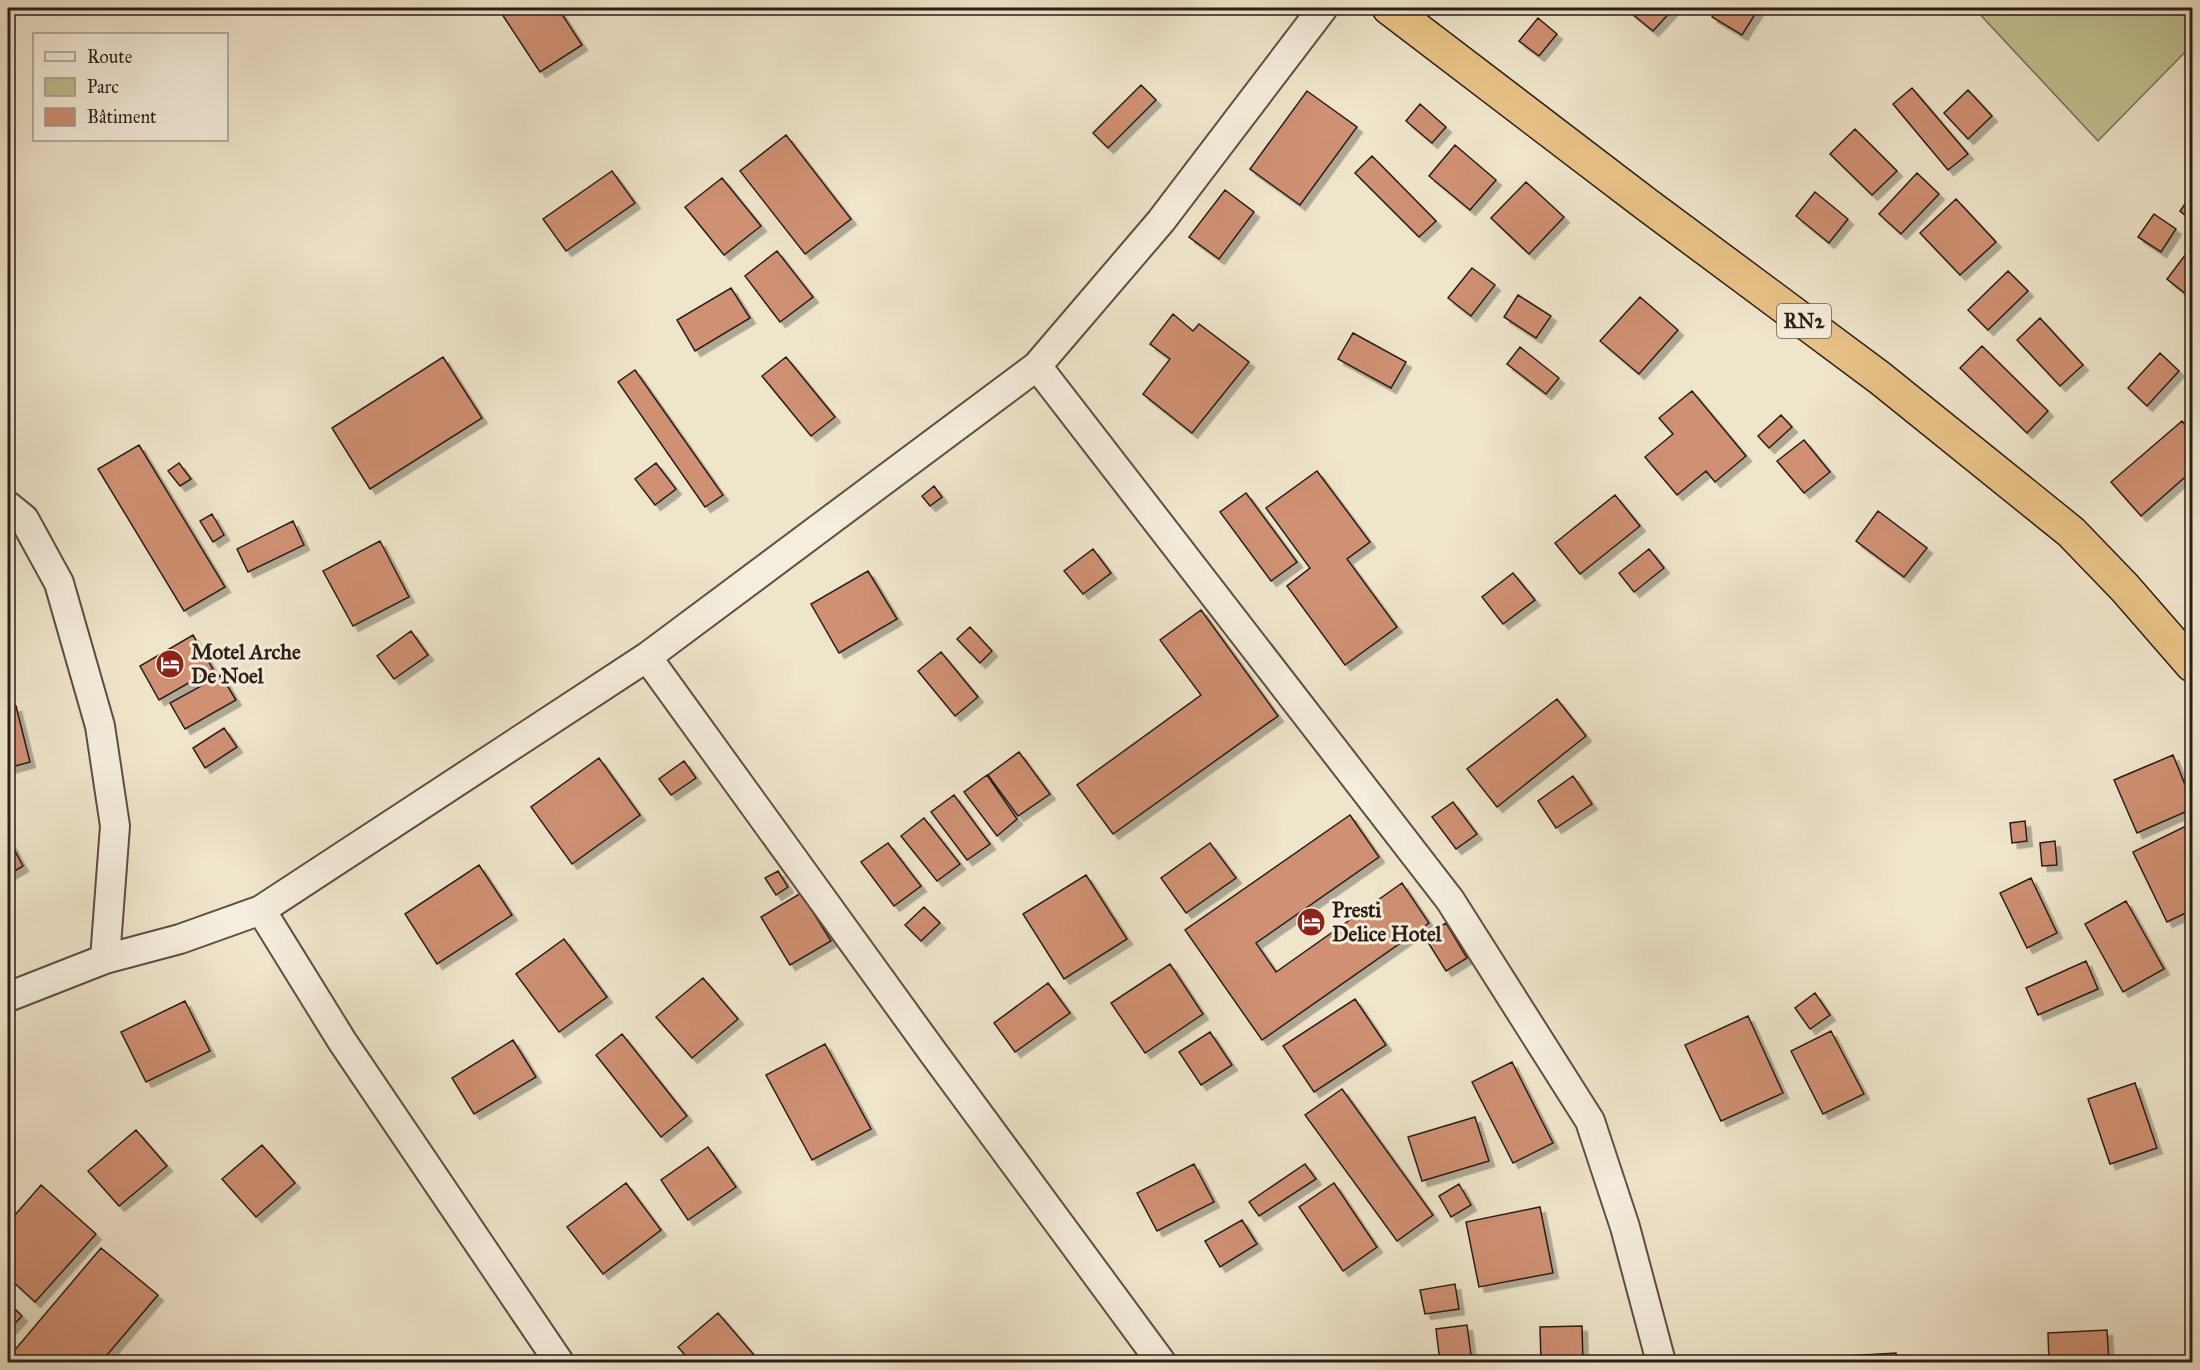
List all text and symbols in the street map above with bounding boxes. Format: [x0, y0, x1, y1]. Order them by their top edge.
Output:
legend [33, 33, 228, 141]
text: Route [87, 46, 132, 68]
text: Parc [87, 76, 119, 98]
text: Bâtiment [87, 106, 157, 128]
road number: RN2 [1777, 304, 1831, 338]
place label: Motel Arche De Noel [191, 639, 301, 689]
hotel icon: Motel Arche De Noel [154, 648, 186, 680]
place label: Presti Delice Hotel [1332, 897, 1443, 947]
hotel icon: Presti Delice Hotel [1295, 906, 1327, 938]

